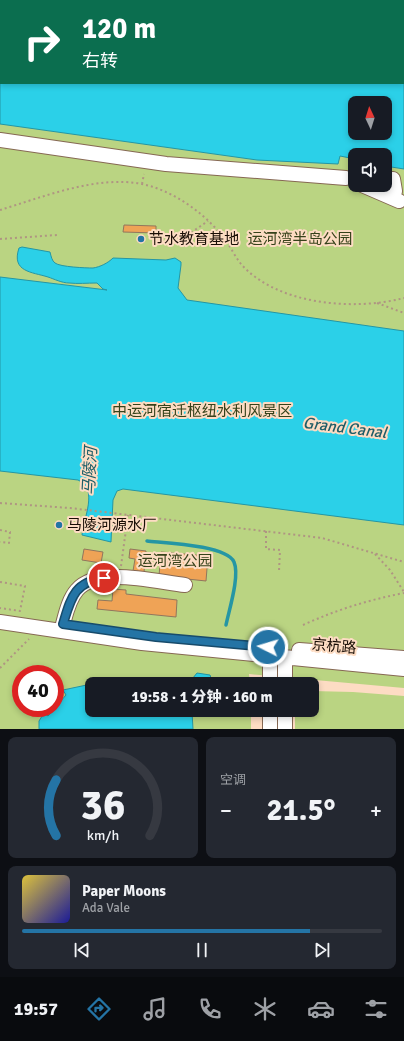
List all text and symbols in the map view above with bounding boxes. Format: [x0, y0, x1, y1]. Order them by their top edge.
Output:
text: 120 m [82, 12, 156, 46]
icon: right [16, 16, 68, 68]
text: 右转 [82, 50, 118, 72]
north arrow [348, 96, 392, 140]
map controls [348, 96, 392, 192]
button: sound [348, 148, 392, 192]
place label: 节水教育基地 [149, 230, 239, 248]
park label: 运河湾半岛公园 [247, 230, 353, 248]
marker: 节水教育基地 [136, 234, 146, 244]
park label: 中运河宿迁枢纽水利风景区 [112, 402, 292, 420]
water label: Grand Canal [302, 413, 389, 443]
water label: 马陵河 [79, 444, 101, 496]
place label: 马陵河源水厂 [67, 516, 157, 534]
marker: 马陵河源水厂 [54, 520, 64, 530]
park label: 运河湾公园 [137, 552, 213, 570]
pin [87, 561, 121, 595]
icon: arrive [93, 567, 115, 589]
position arrow [247, 626, 289, 668]
street label: 京杭路 [311, 635, 357, 657]
speed limit sign: 40 [12, 665, 64, 717]
text: 19:58 · 1 分钟 · 160 m [131, 688, 273, 706]
text: 空调 [220, 772, 246, 788]
text: 36 [81, 779, 125, 830]
text: 21.5° [266, 792, 336, 829]
text: − [220, 797, 232, 824]
text: + [370, 797, 382, 824]
text: km/h [87, 826, 119, 843]
text: Paper Moons [82, 882, 166, 900]
text: Ada Vale [82, 900, 130, 916]
icon: previous [71, 939, 93, 961]
icon: pause [191, 939, 213, 961]
icon: next [311, 939, 333, 961]
icon: directions [85, 995, 113, 1023]
icon: music [141, 995, 169, 1023]
icon: phone [196, 995, 224, 1023]
icon: climate [251, 995, 279, 1023]
icon: car [307, 995, 335, 1023]
icon: filters [362, 995, 390, 1023]
text: 19:57 [14, 998, 58, 1020]

